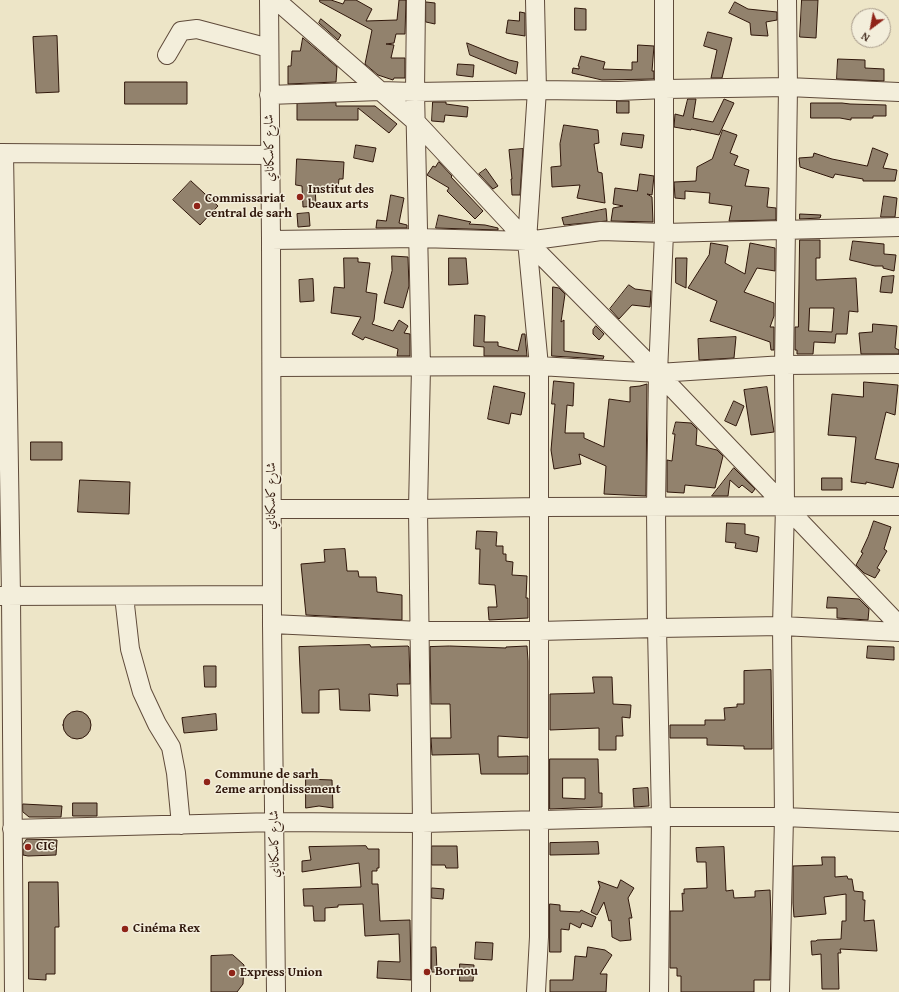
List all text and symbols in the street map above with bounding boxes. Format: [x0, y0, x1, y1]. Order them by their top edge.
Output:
north arrow [851, 8, 891, 48]
text: N [858, 29, 873, 46]
street label: شارع كاسكاناي [262, 114, 278, 182]
place label: Institut des beaux arts [308, 182, 374, 213]
place label: Commissariat central de sarh [205, 191, 292, 222]
marker: Institut des beaux arts [295, 192, 305, 202]
marker: Commissariat central de sarh [192, 201, 202, 211]
street label: شارع كاسكاناي [264, 462, 280, 530]
place label: Commune de sarh 2eme arrondissement [215, 767, 341, 798]
marker: Commune de sarh 2eme arrondissement [202, 777, 212, 787]
street label: شارع كاسكاناي [267, 810, 283, 878]
place label: CIC [36, 839, 55, 855]
marker: CIC [23, 842, 33, 852]
place label: Cinéma Rex [133, 921, 200, 937]
marker: Cinéma Rex [120, 924, 130, 934]
place label: Bornou [435, 964, 478, 980]
place label: Express Union [240, 965, 322, 981]
marker: Bornou [422, 967, 432, 977]
marker: Express Union [227, 968, 237, 978]

